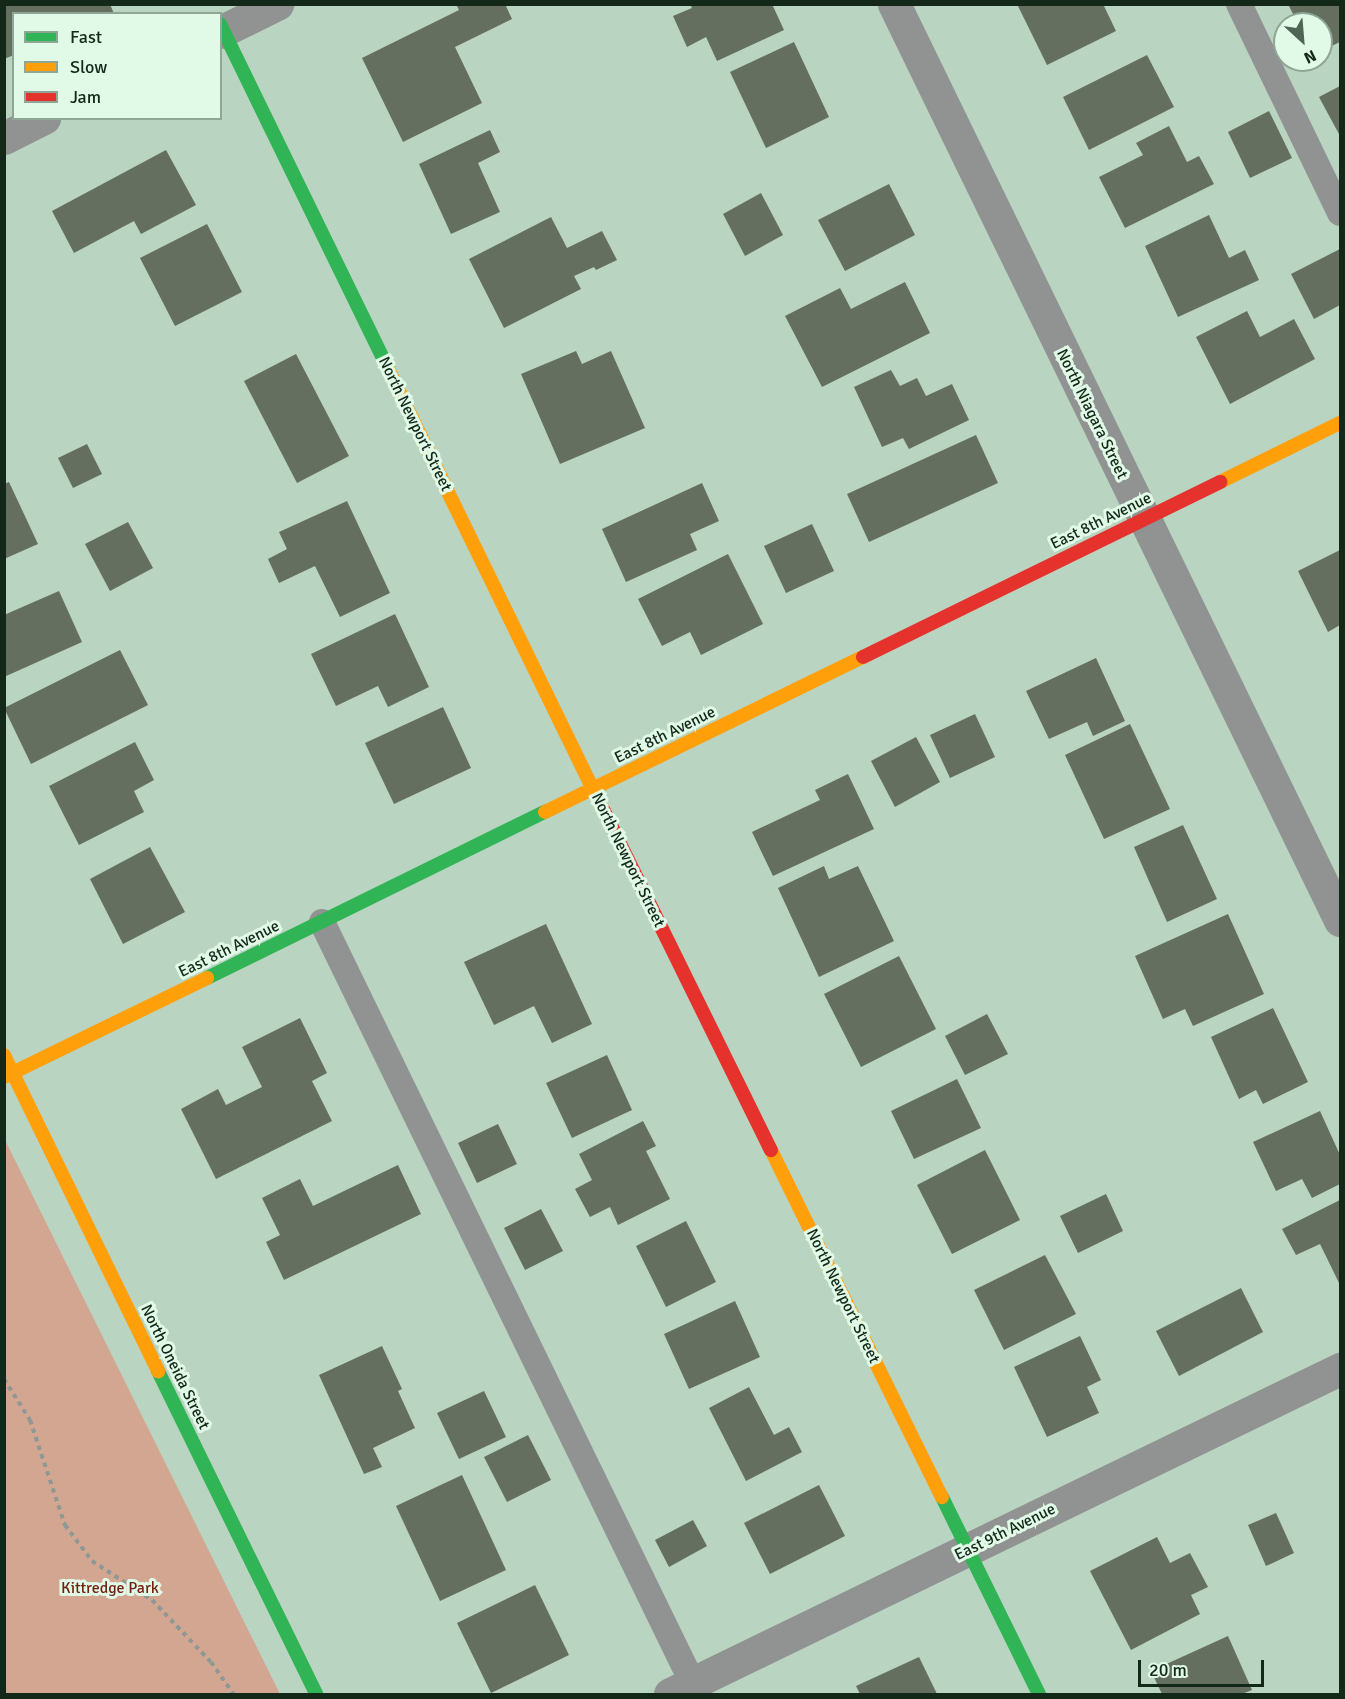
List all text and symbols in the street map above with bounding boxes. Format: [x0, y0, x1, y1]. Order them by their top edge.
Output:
legend [12, 12, 222, 120]
north arrow [1273, 12, 1333, 72]
text: Fast [70, 26, 102, 48]
text: N [1301, 45, 1319, 68]
text: Slow [70, 56, 107, 78]
text: Jam [70, 86, 101, 108]
street label: North Niagara Street [1052, 346, 1132, 482]
street label: North Newport Street [374, 354, 456, 494]
street label: East 8th Avenue [1047, 488, 1155, 554]
street label: East 8th Avenue [611, 702, 719, 768]
street label: North Newport Street [587, 790, 669, 930]
street label: East 8th Avenue [175, 916, 283, 982]
street label: North Newport Street [802, 1226, 884, 1366]
street label: North Oneida Street [136, 1301, 214, 1433]
street label: East 9th Avenue [951, 1499, 1059, 1565]
park label: Kittredge Park [61, 1578, 159, 1598]
scale bar [1141, 1648, 1267, 1686]
text: 20 m [1149, 1659, 1187, 1681]

